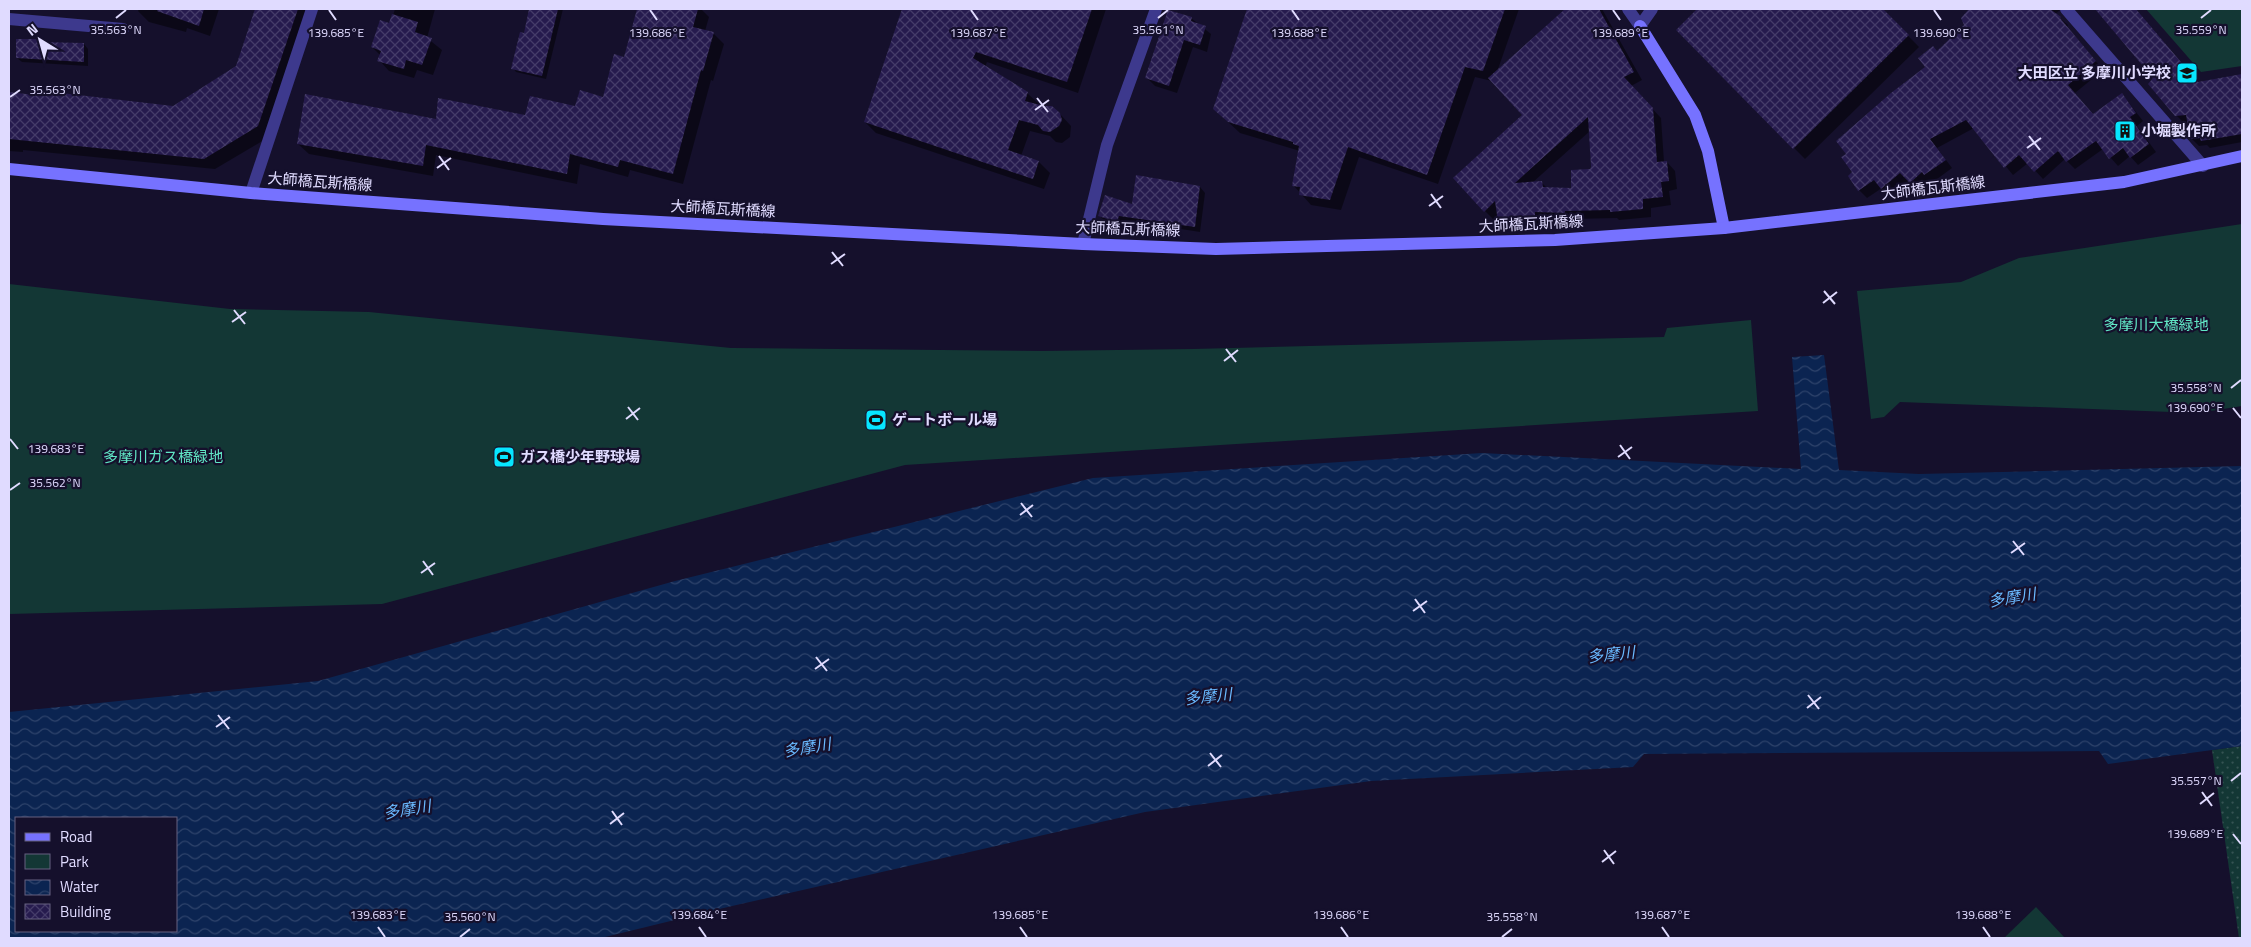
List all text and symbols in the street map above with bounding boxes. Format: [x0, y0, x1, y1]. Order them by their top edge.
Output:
north arrow [15, 15, 65, 65]
text: N [22, 18, 42, 41]
text: 35.563°N [90, 20, 142, 39]
text: 35.561°N [1132, 20, 1184, 39]
text: 35.559°N [2175, 20, 2227, 39]
text: 139.685°E [308, 23, 364, 42]
text: 139.686°E [629, 23, 685, 42]
text: 139.687°E [950, 23, 1006, 42]
text: 139.688°E [1271, 23, 1327, 42]
text: 139.689°E [1592, 23, 1648, 42]
text: 139.690°E [1913, 23, 1969, 42]
place label: 大田区立 多摩川小学校 [2018, 61, 2171, 84]
school or university icon: 大田区立 多摩川小学校 [2175, 61, 2199, 85]
text: 35.563°N [29, 80, 81, 99]
building icon: 小堀製作所 [2113, 119, 2137, 143]
place label: 小堀製作所 [2141, 119, 2216, 142]
street label: 大師橋瓦斯橋線 [267, 166, 373, 197]
street label: 大師橋瓦斯橋線 [1879, 170, 1986, 205]
street label: 大師橋瓦斯橋線 [670, 194, 776, 223]
street label: 大師橋瓦斯橋線 [1478, 209, 1584, 238]
street label: 大師橋瓦斯橋線 [1075, 215, 1181, 242]
park label: 多摩川大橋緑地 [2103, 313, 2209, 336]
text: 35.558°N [2170, 378, 2222, 397]
text: 139.690°E [2167, 398, 2223, 417]
sports icon: ゲートボール場 [864, 408, 888, 432]
place label: ゲートボール場 [892, 408, 997, 431]
text: 139.683°E [28, 439, 84, 458]
park label: 多摩川ガス橋緑地 [103, 445, 223, 468]
sports icon: ガス橋少年野球場 [492, 445, 516, 469]
place label: ガス橋少年野球場 [520, 445, 640, 468]
text: 35.562°N [29, 473, 81, 492]
water label: 多摩川 [1986, 581, 2040, 613]
water label: 多摩川 [1586, 639, 1638, 668]
water label: 多摩川 [1183, 681, 1235, 710]
water label: 多摩川 [781, 731, 835, 763]
text: 35.557°N [2170, 771, 2222, 790]
water label: 多摩川 [381, 793, 435, 825]
legend [15, 817, 178, 932]
text: 139.689°E [2167, 824, 2223, 843]
text: Road [60, 825, 92, 848]
text: Park [60, 850, 89, 873]
text: Water [60, 875, 99, 898]
text: Building [60, 900, 111, 923]
text: 139.683°E [350, 905, 406, 924]
text: 139.684°E [671, 905, 727, 924]
text: 139.685°E [992, 905, 1048, 924]
text: 139.686°E [1313, 905, 1369, 924]
text: 139.687°E [1634, 905, 1690, 924]
text: 139.688°E [1955, 905, 2011, 924]
text: 35.560°N [444, 907, 496, 926]
text: 35.558°N [1486, 907, 1538, 926]

